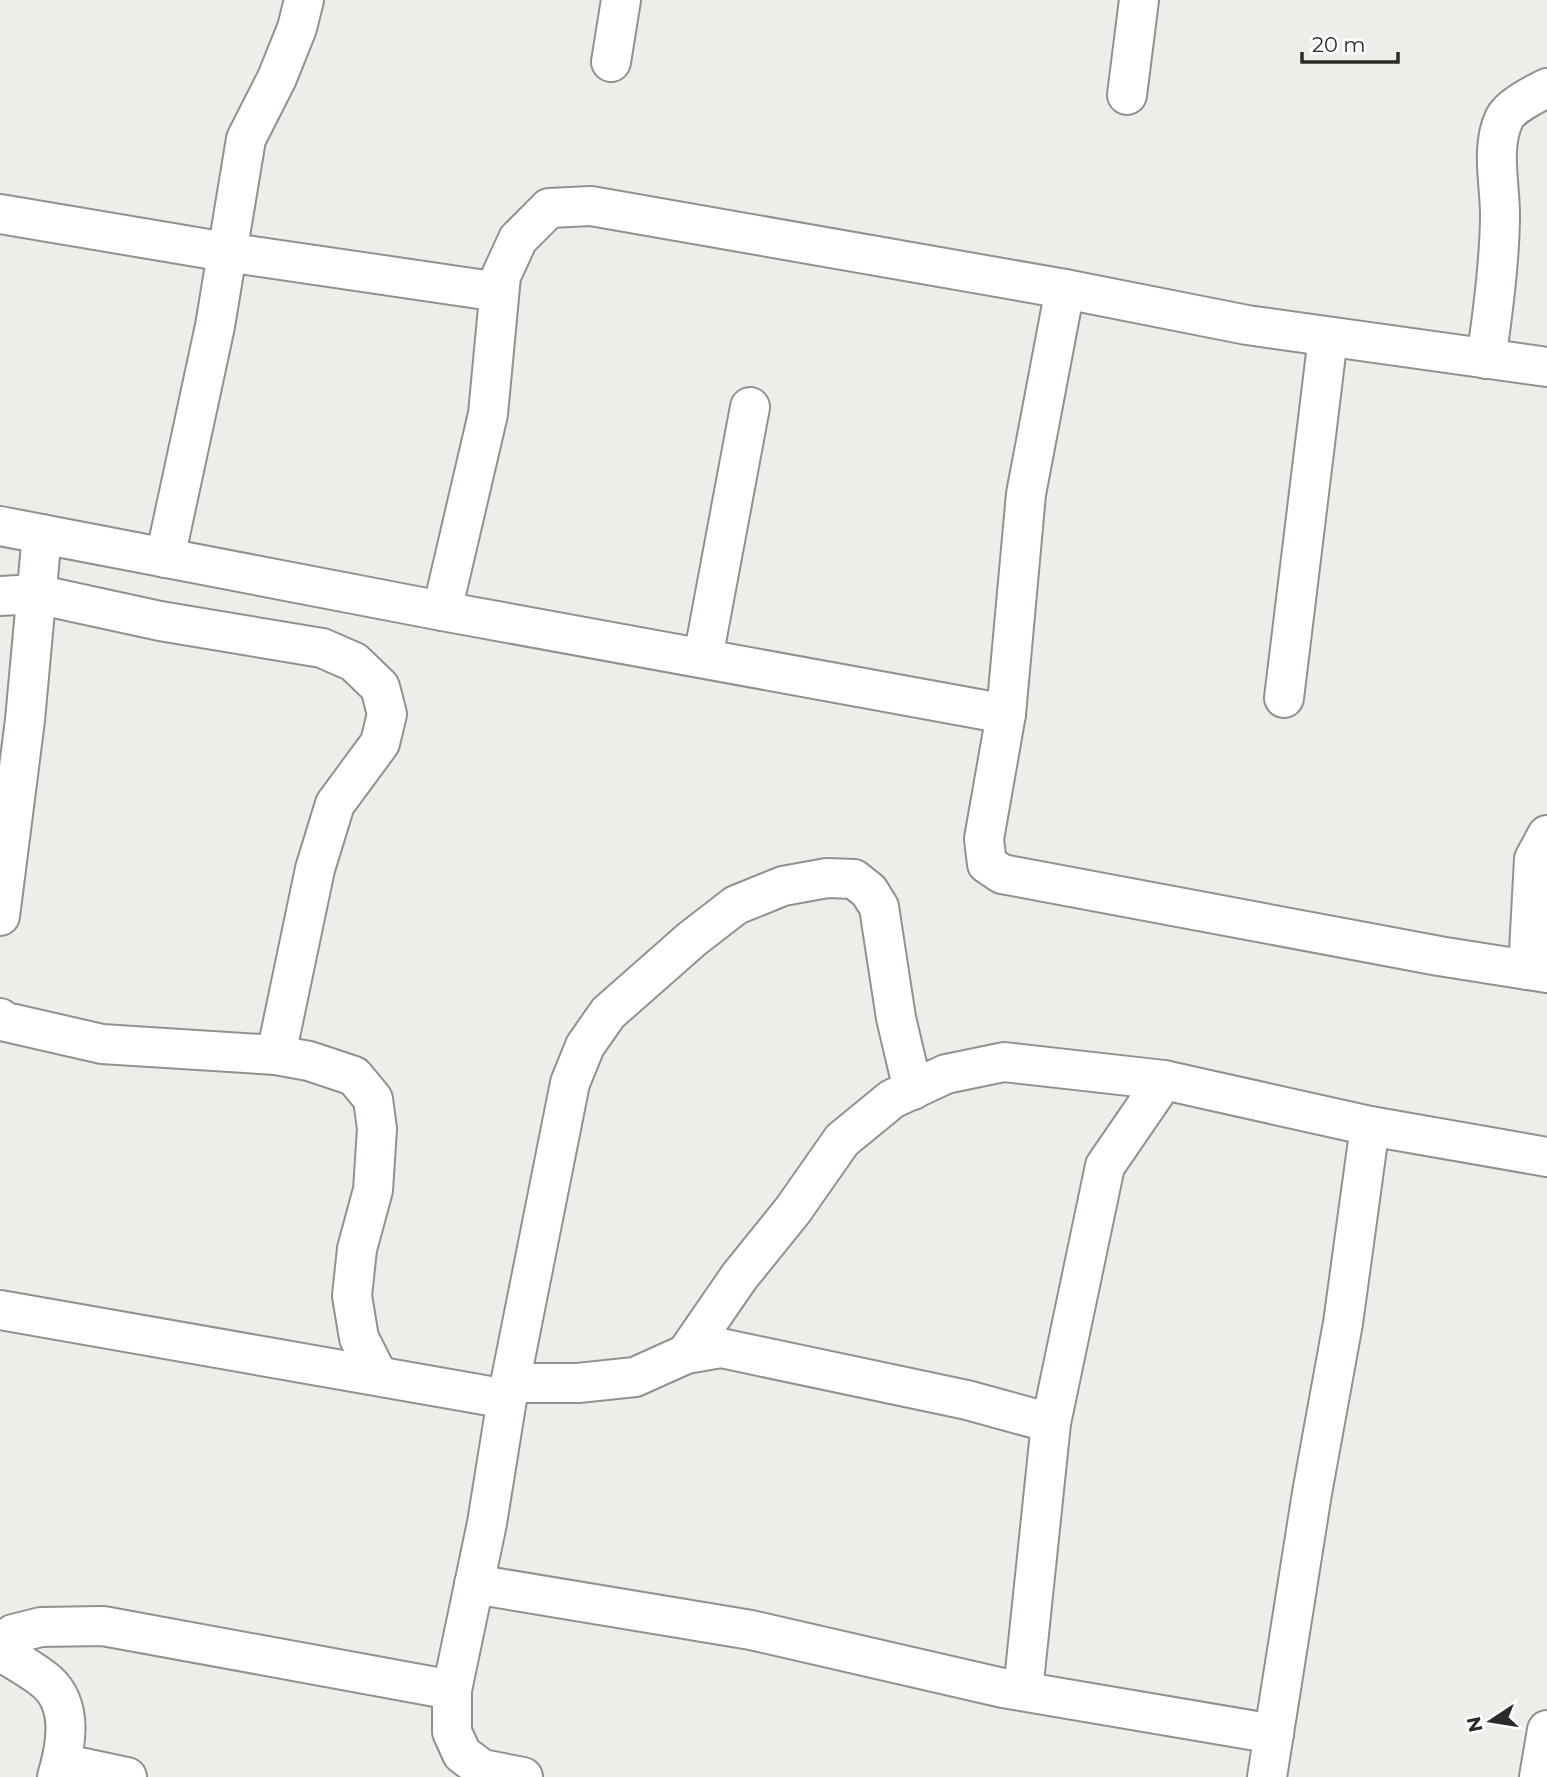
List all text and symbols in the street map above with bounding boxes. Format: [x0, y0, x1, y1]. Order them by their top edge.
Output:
scale bar [1302, 21, 1398, 65]
text: 20 m [1312, 32, 1366, 57]
north arrow [1456, 1686, 1526, 1756]
text: N [1462, 1715, 1488, 1734]

